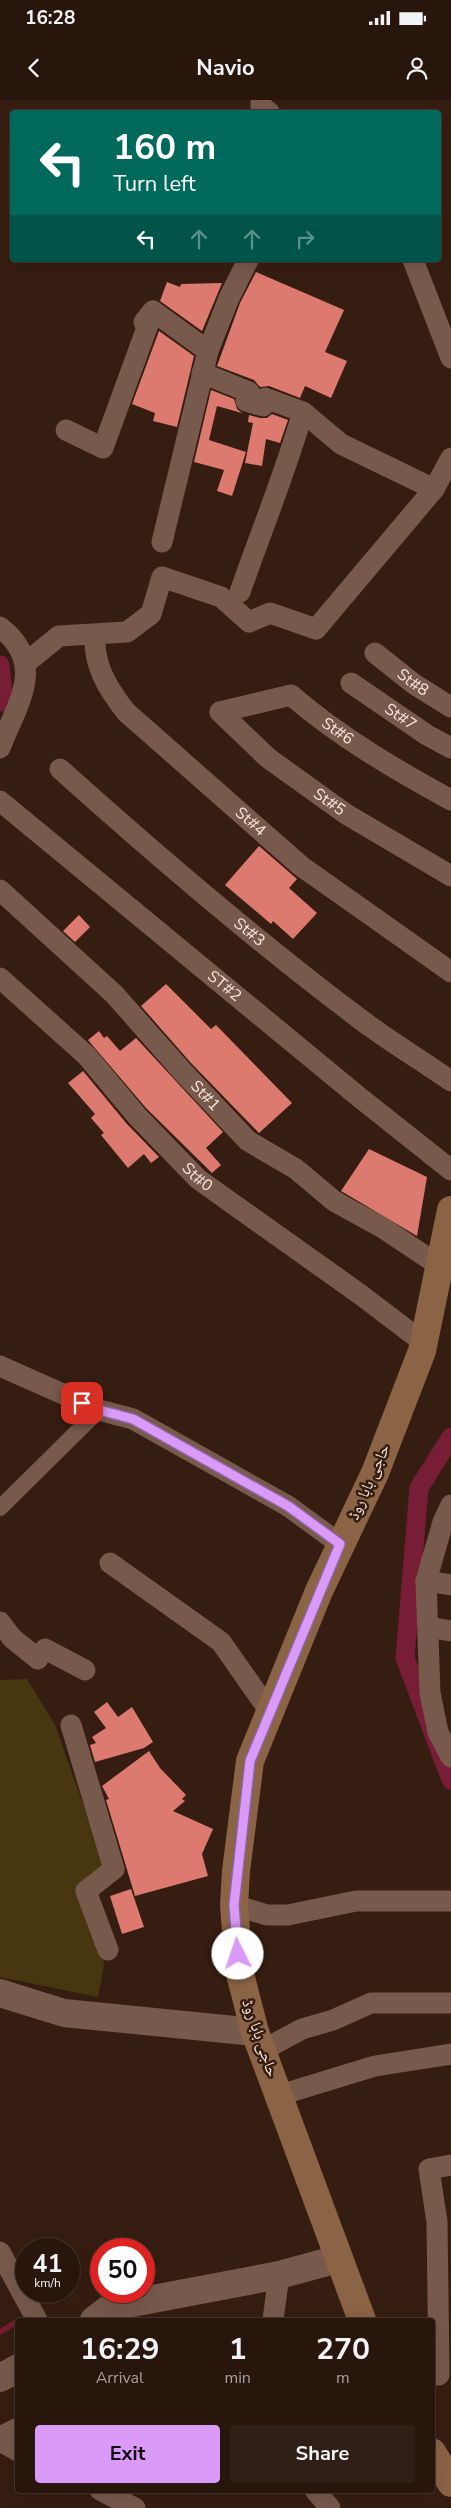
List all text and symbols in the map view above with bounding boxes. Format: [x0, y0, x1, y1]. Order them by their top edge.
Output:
text: 16:28 [25, 5, 75, 31]
text: Navio [196, 53, 255, 83]
icon: back [20, 54, 48, 82]
icon: person [403, 54, 431, 82]
text: 160 m [113, 124, 216, 171]
icon: left [30, 130, 95, 195]
text: Turn left [113, 169, 196, 199]
icon: left [132, 225, 160, 253]
icon: ahead [185, 225, 213, 253]
icon: ahead [238, 225, 266, 253]
icon: right [291, 225, 319, 253]
street label: St#8 [392, 663, 433, 702]
street label: St#7 [380, 698, 421, 736]
street label: St#6 [317, 712, 358, 750]
street label: St#5 [309, 783, 350, 821]
street label: St#4 [230, 802, 271, 842]
street label: St#3 [229, 913, 270, 952]
street label: ST#2 [203, 965, 246, 1007]
street label: St#1 [185, 1076, 225, 1116]
street label: St#0 [177, 1158, 217, 1197]
pin [61, 1382, 103, 1424]
icon: arrive [68, 1389, 96, 1417]
street label: حاجی بابا روڈ [343, 1441, 395, 1523]
position arrow [211, 1927, 263, 1979]
street label: حاجی بابا روڈ [236, 1996, 284, 2080]
speed limit sign: 50 [90, 2238, 155, 2303]
text: 41 [32, 2247, 63, 2281]
text: km/h [34, 2275, 61, 2291]
text: 16:29 [80, 2329, 159, 2370]
text: 1 [229, 2329, 247, 2370]
text: 270 [316, 2329, 370, 2370]
text: Arrival [96, 2367, 144, 2389]
text: min [224, 2367, 251, 2389]
text: m [336, 2367, 350, 2389]
button: Exit [35, 2425, 220, 2483]
button: Share [230, 2425, 415, 2483]

